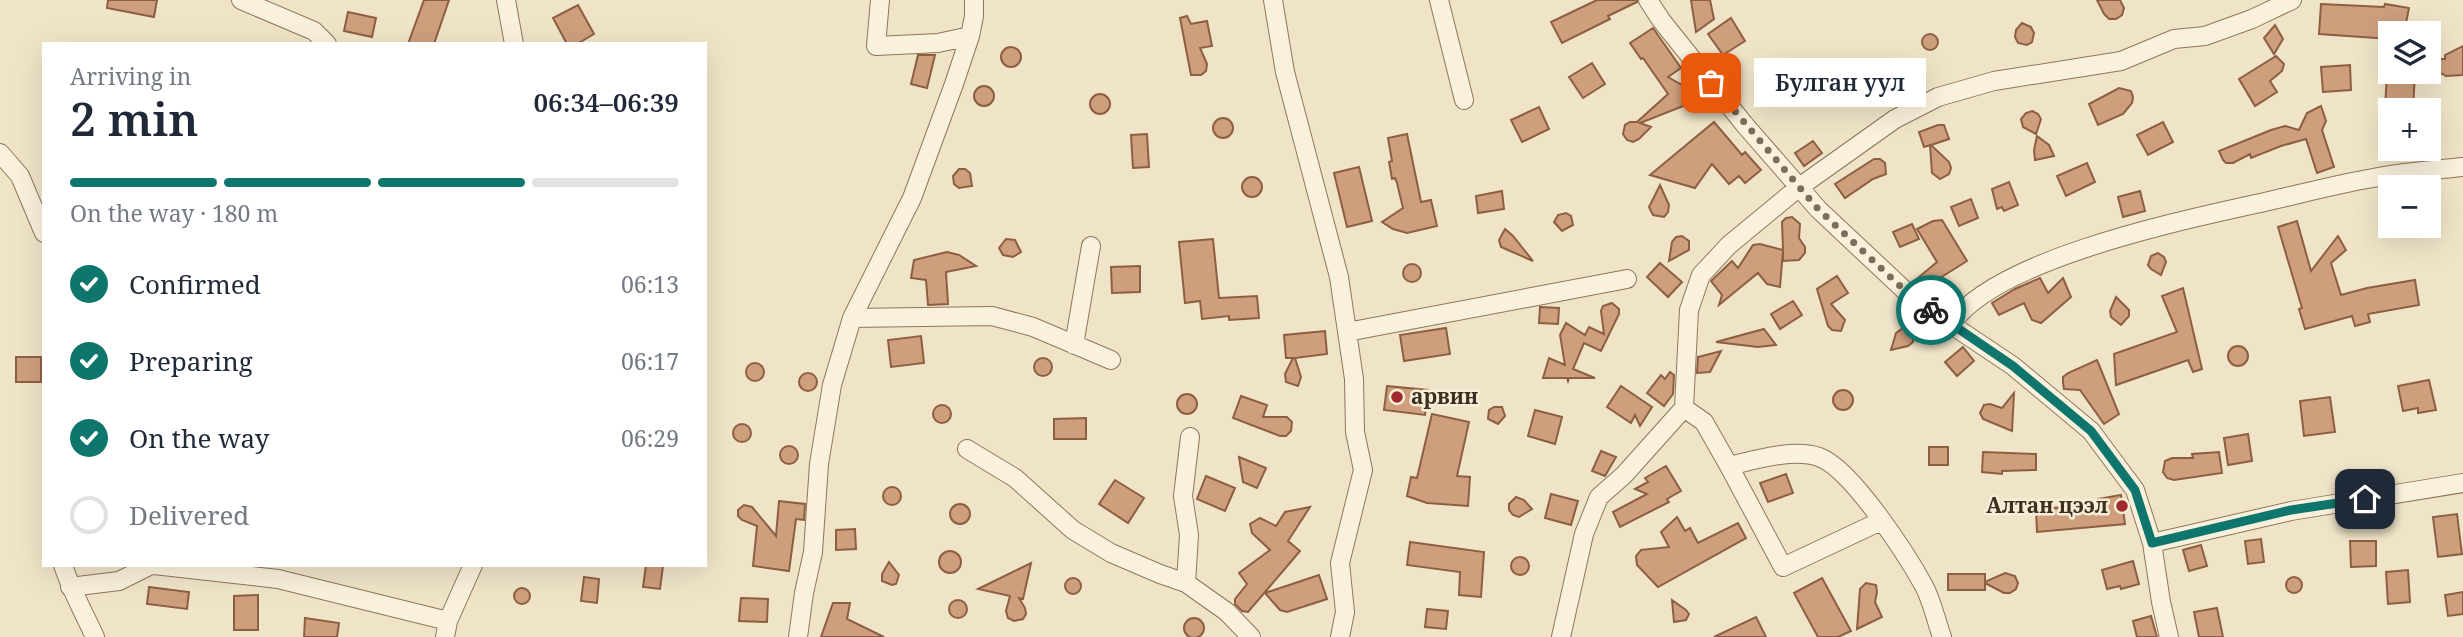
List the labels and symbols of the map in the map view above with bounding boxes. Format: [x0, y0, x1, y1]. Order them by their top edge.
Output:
pin [1681, 53, 1741, 113]
callout: Булган уул [1753, 58, 1924, 108]
courier [1896, 275, 1966, 345]
place label: арвин [1411, 382, 1478, 410]
marker: арвин [1389, 389, 1405, 405]
pin [2335, 469, 2395, 529]
place label: Алтан цээл [1986, 491, 2108, 519]
marker: Алтан цээл [2114, 498, 2130, 514]

